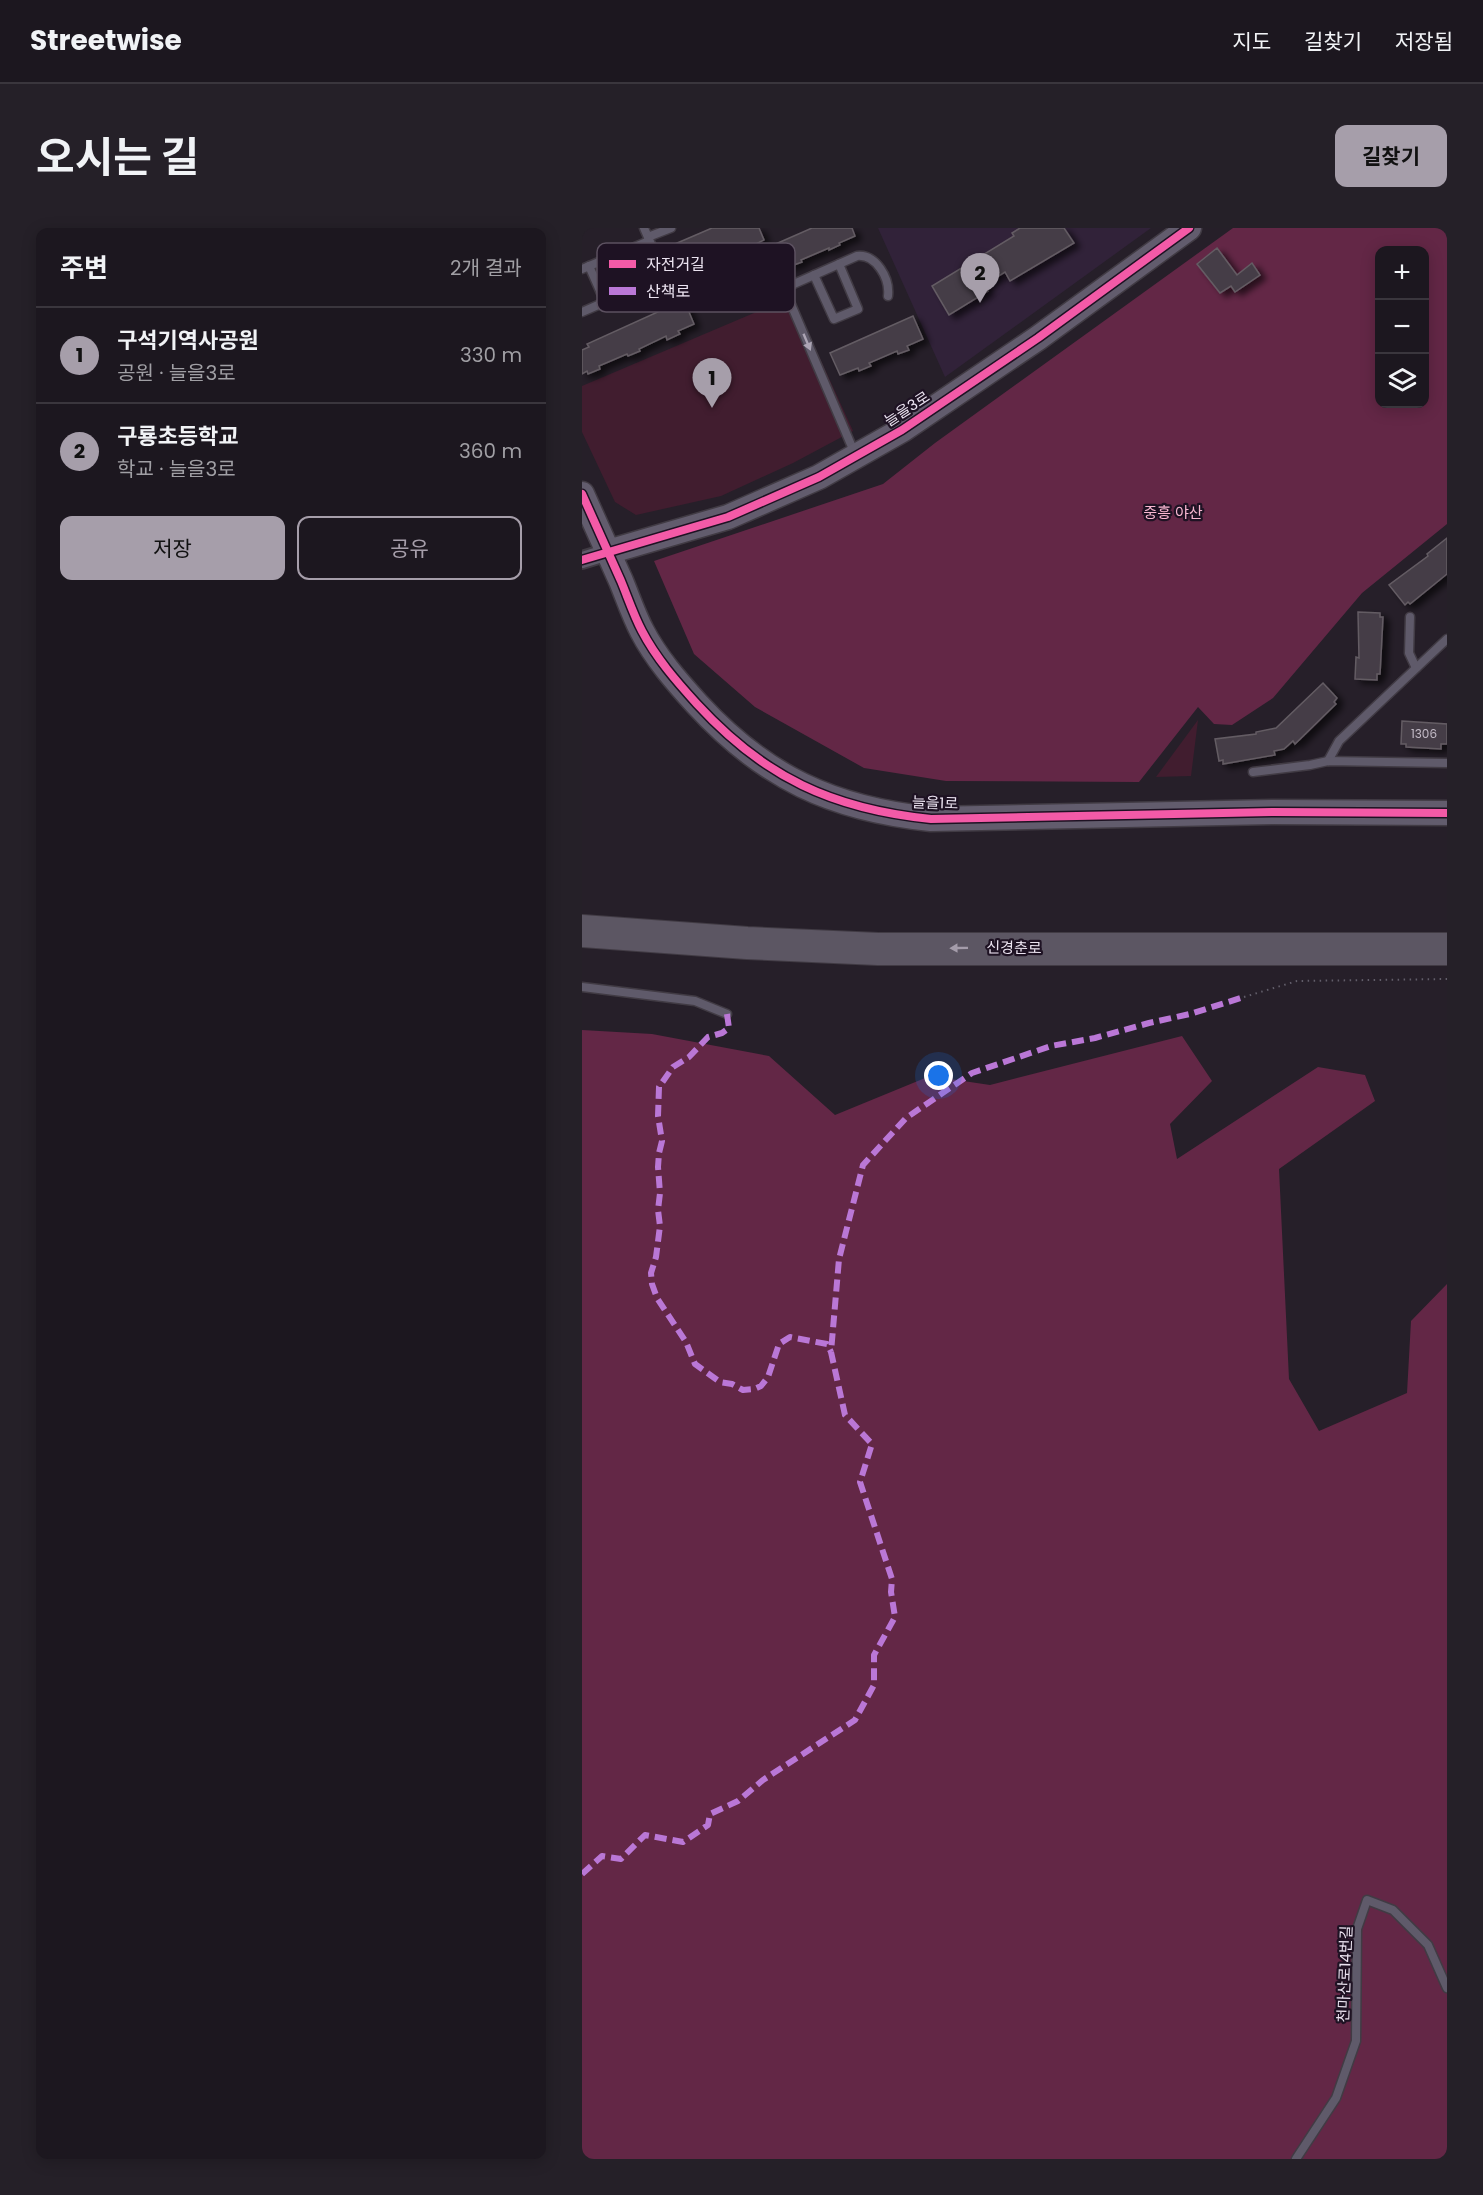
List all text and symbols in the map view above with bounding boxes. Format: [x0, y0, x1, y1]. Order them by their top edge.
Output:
text: Streetwise [30, 21, 182, 60]
text: 지도 [1232, 27, 1271, 56]
text: 길찾기 [1304, 27, 1362, 56]
text: 저장됨 [1395, 27, 1453, 56]
button: 길찾기 [1335, 125, 1447, 187]
text: 오시는 길 [36, 128, 199, 187]
legend [597, 243, 795, 312]
map controls [1375, 246, 1429, 408]
button: + [1375, 246, 1429, 300]
text: 주변 [60, 250, 108, 286]
text: 자전거길 [646, 253, 705, 276]
text: 2개 결과 [450, 254, 522, 282]
pin: 2 [960, 254, 1000, 303]
text: 산책로 [646, 280, 690, 303]
button: − [1375, 300, 1429, 354]
text: 구석기역사공원 [117, 325, 259, 356]
one-way arrow [802, 334, 812, 352]
text: 1 [76, 341, 83, 369]
text: 330 m [460, 341, 522, 369]
button: layers [1375, 354, 1429, 408]
pin: 1 [692, 358, 732, 408]
text: 공원 · 늘을3로 [117, 359, 236, 387]
street label: 늘을3로 [880, 386, 934, 431]
text: 구룡초등학교 [117, 421, 238, 452]
text: 2 [74, 437, 85, 465]
text: 360 m [459, 437, 522, 465]
text: 학교 · 늘을3로 [117, 455, 236, 483]
park label: 중흥 야산 [1143, 502, 1203, 523]
button: 저장 [60, 516, 285, 580]
button: 공유 [297, 516, 522, 580]
house number: 1306 [1411, 725, 1437, 742]
street label: 늘을1로 [912, 791, 958, 814]
street label: 신경춘로 [986, 937, 1042, 958]
one-way arrow [949, 943, 968, 953]
your location [924, 1061, 953, 1090]
street label: 천마산로14번길 [1332, 1925, 1357, 2023]

